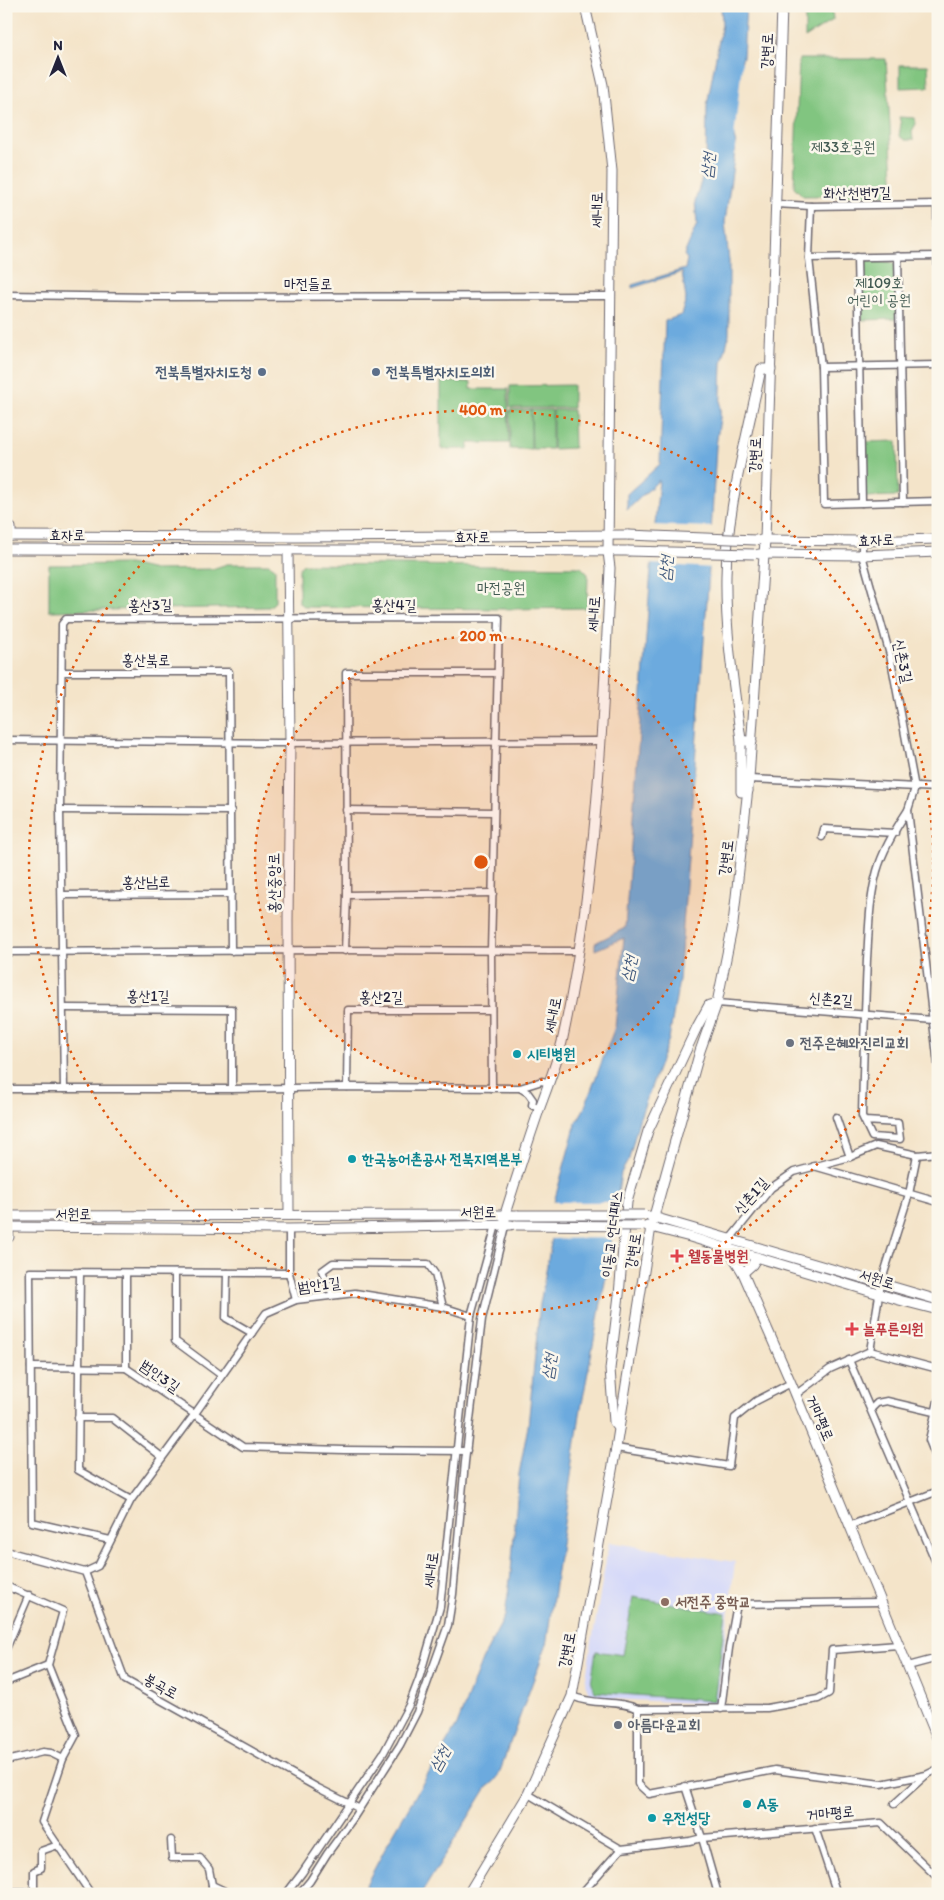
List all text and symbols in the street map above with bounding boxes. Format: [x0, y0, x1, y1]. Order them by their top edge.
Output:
north arrow [32, 32, 82, 82]
street label: 강변로 [757, 33, 777, 69]
text: N [53, 37, 63, 54]
park label: 제33호공원 [811, 138, 875, 156]
water label: 삼천 [697, 149, 719, 179]
street label: 화산천변7길 [823, 183, 891, 203]
street label: 세내로 [588, 192, 606, 228]
park label: 제109호 어린이 공원 [847, 274, 911, 309]
street label: 마전들로 [284, 275, 332, 293]
place label: 전북특별자치도청 [154, 363, 252, 381]
place label: 전북특별자치도의회 [385, 363, 495, 381]
marker: 전북특별자치도청 [256, 366, 268, 378]
marker: 전북특별자치도의회 [370, 366, 382, 378]
text: 400 m [459, 401, 503, 419]
street label: 강변로 [745, 437, 765, 473]
street label: 효자로 [49, 526, 85, 544]
street label: 효자로 [454, 528, 490, 546]
street label: 효자로 [858, 530, 894, 550]
water label: 삼천 [655, 552, 676, 582]
park label: 마전공원 [477, 579, 525, 597]
street label: 세내로 [584, 595, 604, 633]
street label: 홍산3길 [128, 596, 172, 614]
street label: 홍산4길 [371, 596, 417, 614]
text: 200 m [460, 627, 503, 645]
street label: 신촌3길 [890, 637, 916, 685]
street label: 홍산북로 [122, 651, 170, 669]
street label: 강변로 [715, 839, 737, 877]
street label: 홍산중앙로 [265, 853, 283, 913]
centre of rings [472, 853, 490, 871]
street label: 홍산남로 [122, 873, 170, 891]
water label: 삼천 [616, 951, 641, 983]
street label: 홍산1길 [126, 987, 170, 1005]
street label: 홍산2길 [359, 988, 403, 1006]
street label: 신촌2길 [808, 988, 854, 1010]
street label: 세내로 [541, 996, 565, 1034]
place label: 전주은혜와진리교회 [799, 1034, 909, 1052]
marker: 전주은혜와진리교회 [784, 1037, 796, 1049]
place label: 시티병원 [527, 1045, 575, 1063]
marker: 시티병원 [511, 1048, 523, 1060]
place label: 한국농어촌공사 전북지역본부 [361, 1150, 522, 1168]
marker: 한국농어촌공사 전북지역본부 [346, 1153, 358, 1165]
street label: 신촌1길 [730, 1174, 772, 1218]
street label: 이동교 언더패스 [598, 1189, 626, 1279]
street label: 서원로 [460, 1203, 496, 1221]
street label: 서원로 [55, 1205, 91, 1223]
street label: 강변로 [621, 1232, 645, 1270]
place label: 웰동물병원 [688, 1247, 748, 1265]
marker: 웰동물병원 [670, 1249, 684, 1263]
street label: 서원로 [857, 1265, 897, 1293]
street label: 범안1길 [296, 1273, 342, 1297]
place label: 늘푸른의원 [863, 1320, 923, 1338]
marker: 늘푸른의원 [845, 1322, 859, 1336]
water label: 삼천 [537, 1350, 560, 1380]
street label: 범안3길 [137, 1356, 183, 1396]
street label: 거마평로 [802, 1392, 838, 1444]
street label: 세내로 [420, 1551, 442, 1589]
place label: 서전주 중학교 [675, 1593, 751, 1611]
marker: 서전주 중학교 [659, 1596, 671, 1608]
street label: 강변로 [555, 1631, 579, 1669]
street label: 봉곡로 [141, 1669, 181, 1703]
place label: 아름다운교회 [627, 1716, 700, 1734]
marker: 아름다운교회 [612, 1719, 624, 1731]
water label: 삼천 [425, 1741, 455, 1774]
place label: A동 [756, 1795, 779, 1813]
marker: A동 [741, 1798, 753, 1810]
street label: 거마평로 [805, 1802, 855, 1824]
place label: 우전성당 [662, 1809, 710, 1827]
marker: 우전성당 [646, 1812, 658, 1824]

